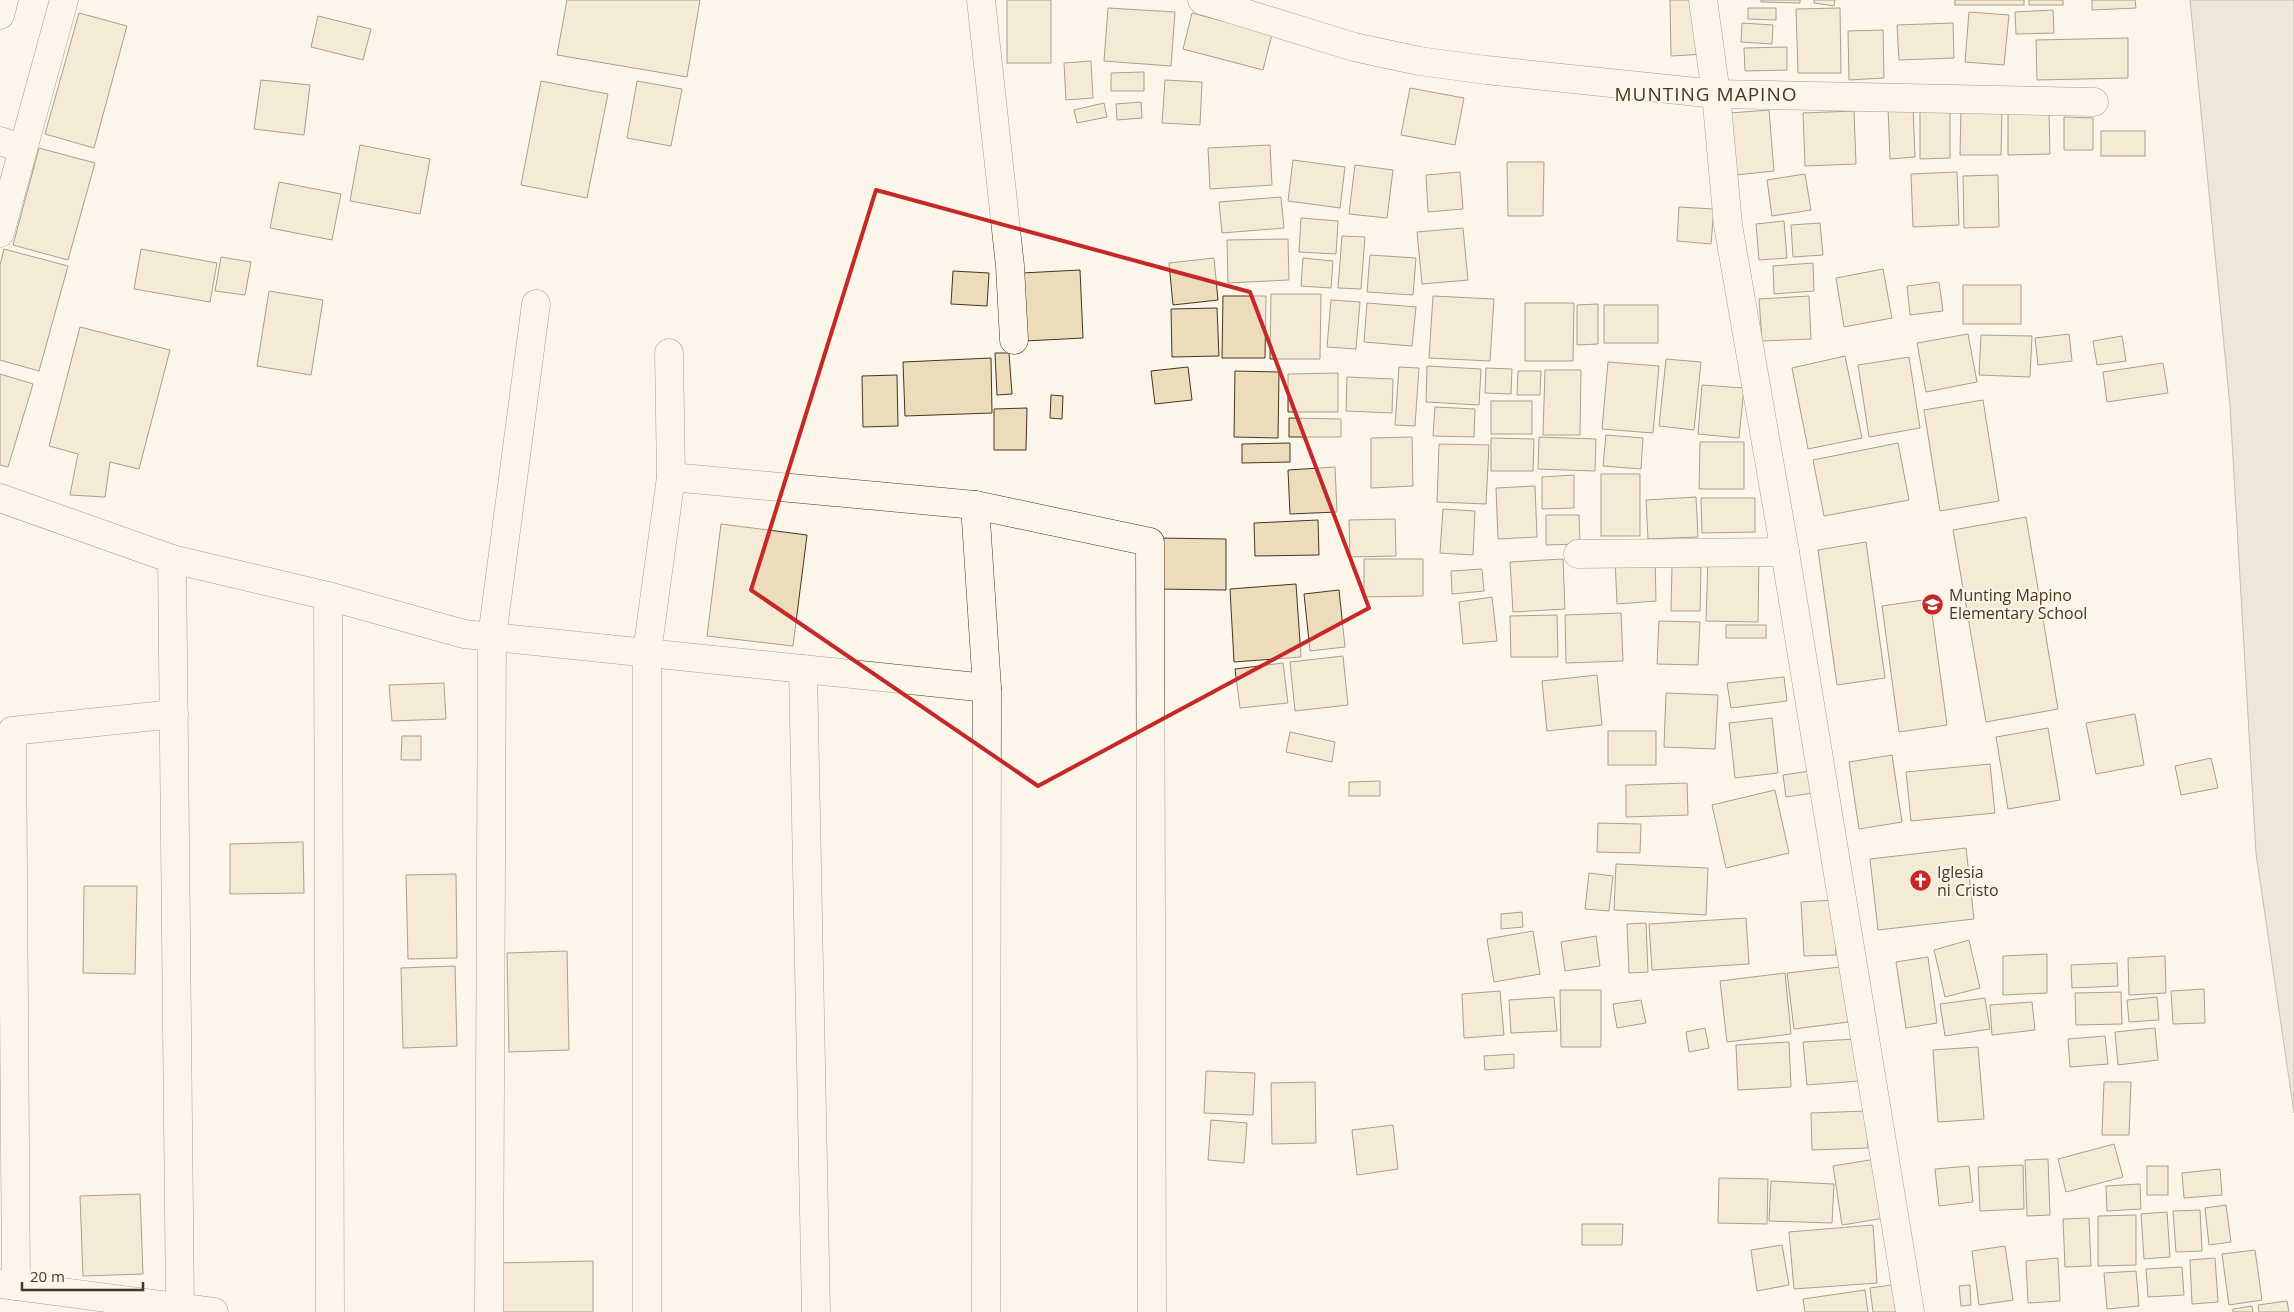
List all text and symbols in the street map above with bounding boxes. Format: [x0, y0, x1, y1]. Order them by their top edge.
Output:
district label: MUNTING MAPINO [1615, 81, 1798, 107]
place label: Munting Mapino Elementary School [1949, 584, 2087, 624]
school or university icon: Munting Mapino Elementary School [1921, 592, 1945, 616]
place label: Iglesia ni Cristo [1937, 861, 1999, 901]
church icon: Iglesia ni Cristo [1909, 869, 1933, 893]
scale bar [22, 1260, 144, 1292]
text: 20 m [30, 1266, 65, 1286]

